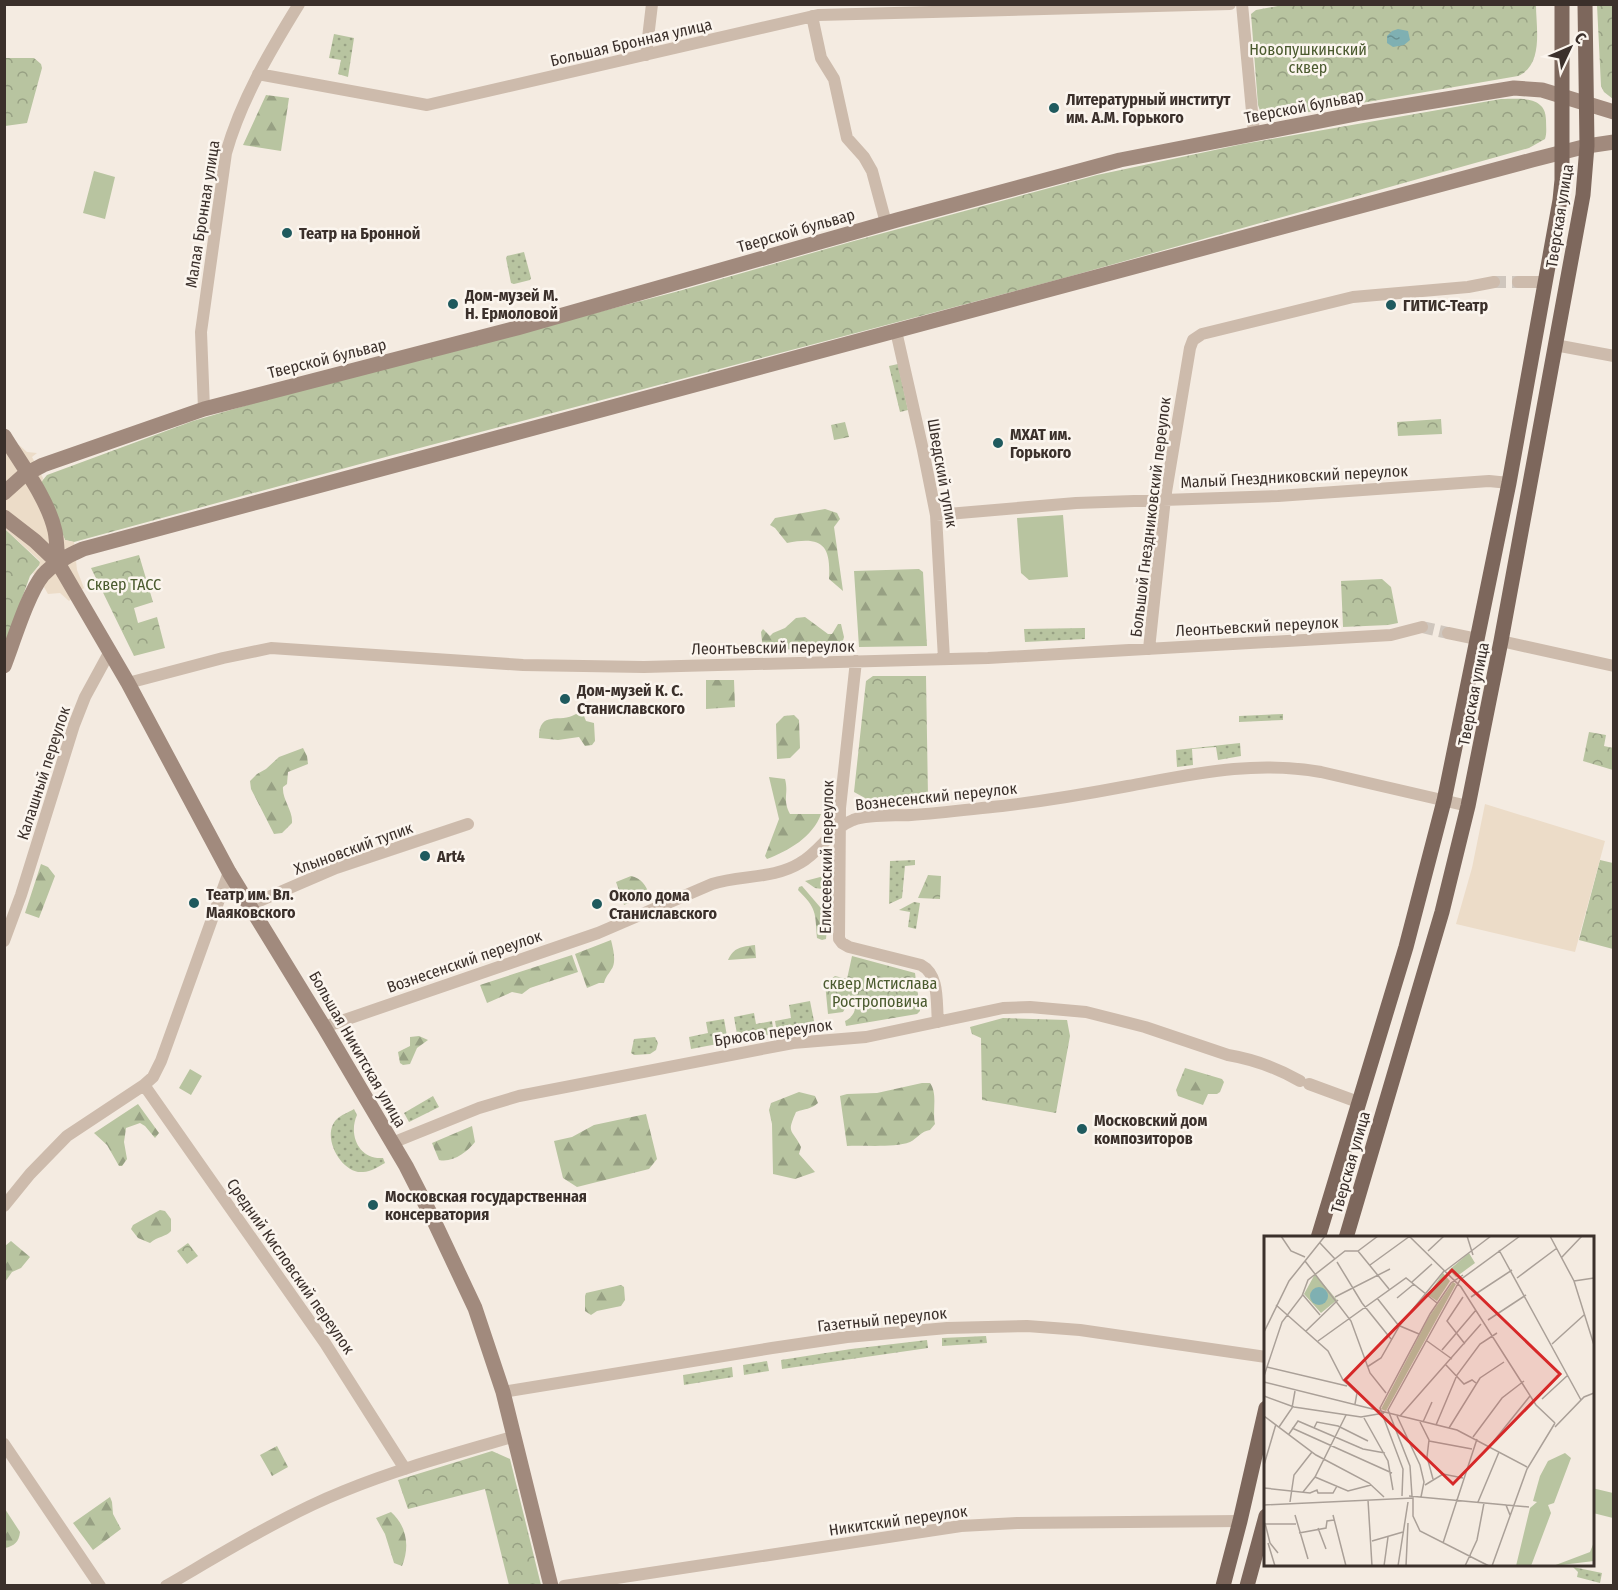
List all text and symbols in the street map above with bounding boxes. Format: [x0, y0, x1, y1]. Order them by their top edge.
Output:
street label: Большая Бронная улица [548, 15, 714, 70]
north arrow [1540, 18, 1600, 78]
text: С [1571, 28, 1591, 48]
park label: Новопушкинский сквер [1249, 40, 1367, 77]
street label: Тверской бульвар [1243, 86, 1365, 127]
place label: Литературный институт им. А.М. Горького [1066, 90, 1231, 127]
marker: Литературный институт им. А.М. Горького [1047, 101, 1061, 115]
street label: Малая Бронная улица [181, 139, 224, 289]
street label: Тверская улица [1542, 163, 1577, 269]
street label: Тверской бульвар [735, 205, 857, 256]
place label: Театр на Бронной [299, 224, 420, 243]
marker: Театр на Бронной [280, 226, 294, 240]
place label: Дом-музей М. Н. Ермоловой [464, 286, 559, 323]
place label: ГИТИС-Театр [1403, 296, 1488, 315]
marker: Дом-музей М. Н. Ермоловой [446, 297, 460, 311]
marker: ГИТИС-Театр [1384, 298, 1398, 312]
street label: Тверской бульвар [266, 335, 388, 382]
street label: Большой Гнездниковский переулок [1126, 395, 1175, 638]
street label: Шведский тупик [924, 417, 962, 530]
place label: МХАТ им. Горького [1010, 425, 1072, 462]
marker: МХАТ им. Горького [991, 436, 1005, 450]
street label: Малый Гнездниковский переулок [1180, 461, 1409, 492]
park label: Сквер ТАСС [87, 575, 161, 594]
street label: Леонтьевский переулок [1175, 613, 1339, 640]
street label: Леонтьевский переулок [691, 637, 855, 658]
street label: Тверская улица [1454, 641, 1493, 747]
place label: Дом-музей К. С. Станиславского [576, 681, 685, 718]
marker: Дом-музей К. С. Станиславского [558, 692, 572, 706]
street label: Калашный переулок [13, 704, 74, 842]
street label: Елисеевский переулок [816, 779, 837, 934]
street label: Вознесенский переулок [854, 779, 1018, 814]
street label: Хлыновский тупик [291, 818, 416, 879]
place label: Art4 [436, 847, 465, 866]
marker: Art4 [418, 849, 432, 863]
place label: Театр им. Вл. Маяковского [206, 885, 296, 922]
place label: Около дома Станиславского [609, 886, 717, 923]
marker: Театр им. Вл. Маяковского [187, 896, 201, 910]
marker: Около дома Станиславского [590, 897, 604, 911]
street label: Вознесенский переулок [384, 926, 545, 997]
street label: Большая Никитская улица [305, 968, 410, 1131]
park label: сквер Мстислава Ростроповича [823, 974, 937, 1011]
street label: Брюсов переулок [713, 1015, 834, 1050]
street label: Тверская улица [1327, 1109, 1374, 1215]
place label: Московский дом композиторов [1094, 1111, 1207, 1148]
marker: Московский дом композиторов [1075, 1122, 1089, 1136]
street label: Средний Кисловский переулок [223, 1175, 359, 1358]
place label: Московская государственная консерватория [385, 1187, 587, 1224]
marker: Московская государственная консерватория [366, 1198, 380, 1212]
inset map [1264, 1236, 1594, 1566]
street label: Газетный переулок [816, 1303, 948, 1336]
street label: Никитский переулок [828, 1501, 969, 1540]

